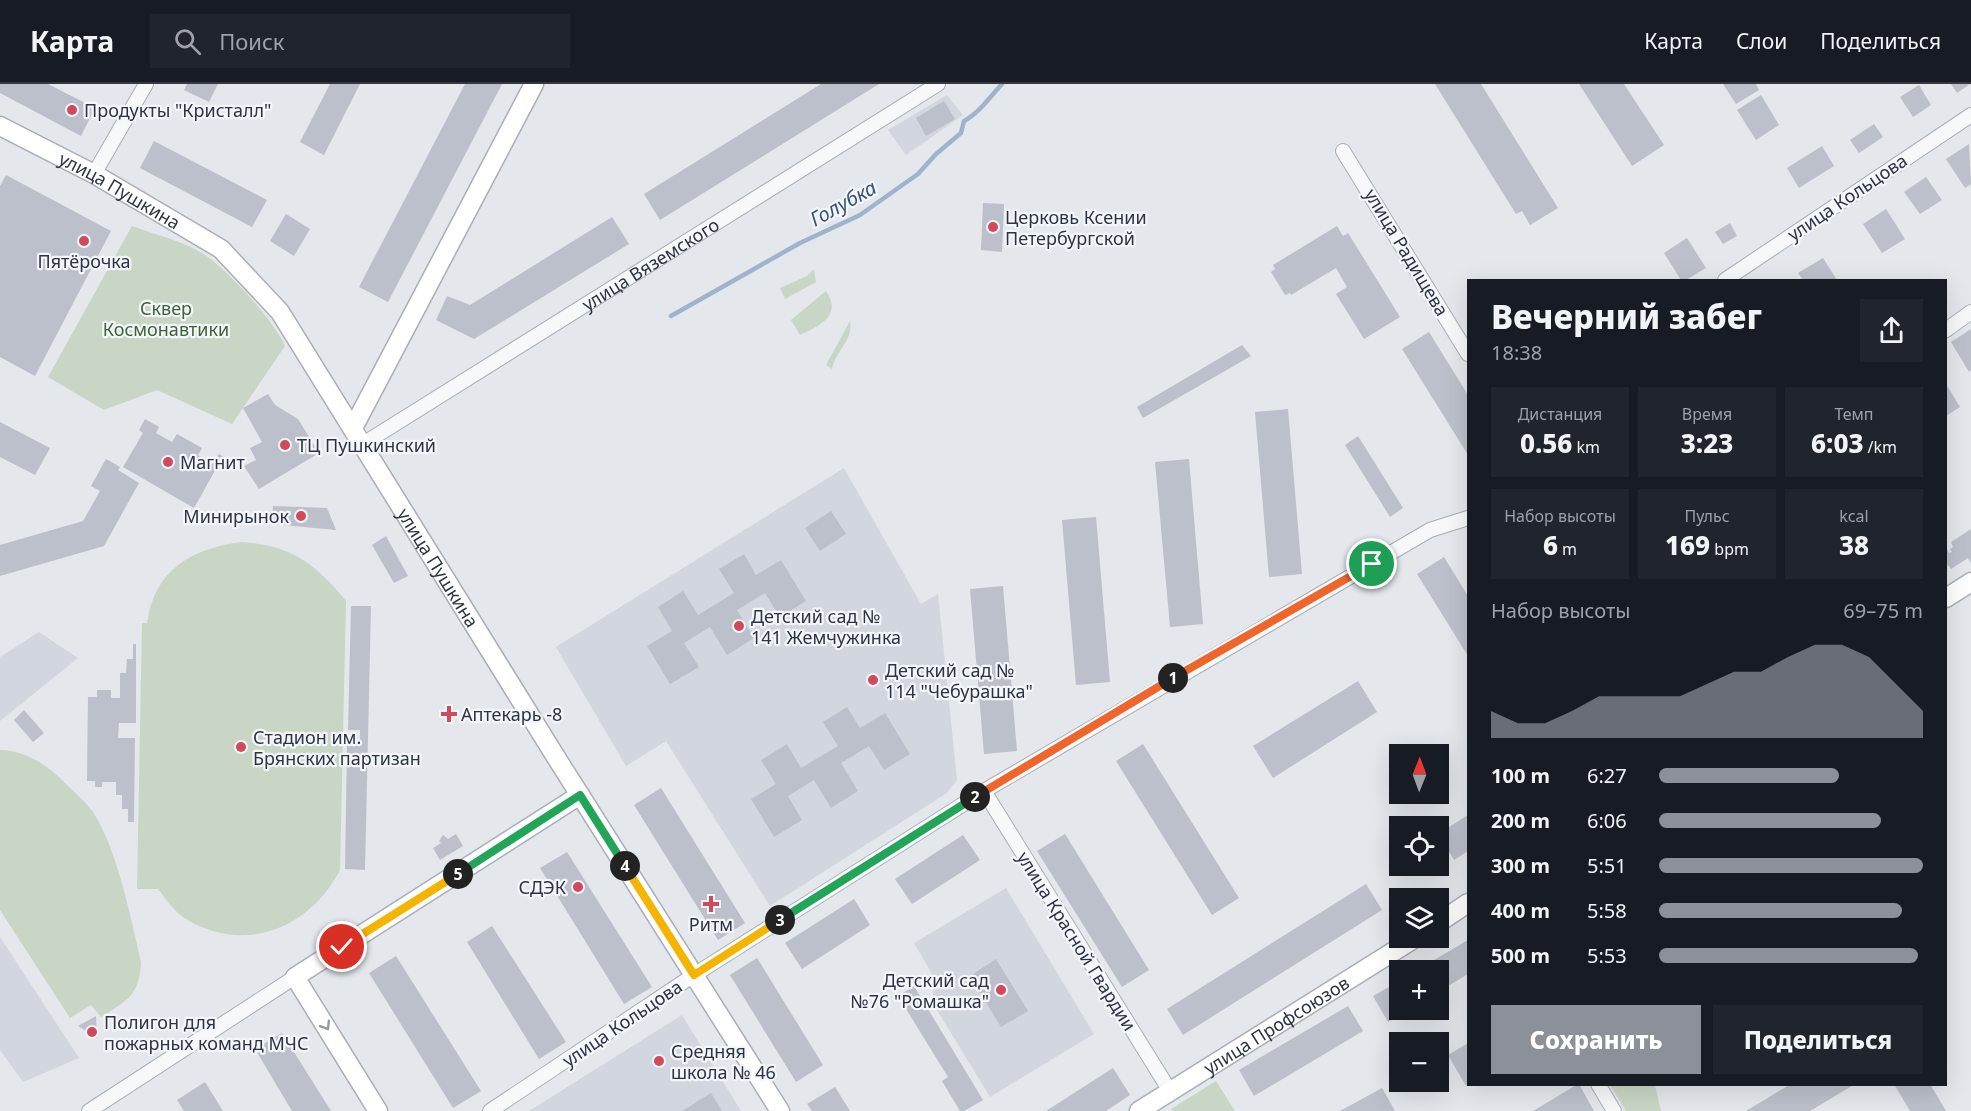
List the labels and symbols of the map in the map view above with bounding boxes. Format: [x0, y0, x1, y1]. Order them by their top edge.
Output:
place label: Продукты "Кристалл" [84, 98, 271, 122]
marker: Продукты "Кристалл" [65, 103, 79, 117]
street label: улица Пушкина [55, 146, 185, 234]
street label: улица Кольцова [1782, 148, 1912, 246]
water label: Голубка [805, 174, 881, 232]
street label: улица Радищева [1360, 184, 1454, 320]
place label: Церковь Ксении Петербургской [1005, 205, 1147, 250]
street label: улица Вяземского [577, 212, 723, 316]
marker: Церковь Ксении Петербургской [986, 220, 1000, 234]
marker: Пятёрочка [77, 234, 91, 248]
place label: Пятёрочка [38, 249, 130, 273]
park label: Сквер Космонавтики [103, 296, 229, 341]
place label: ТЦ Пушкинский [297, 433, 436, 457]
marker: ТЦ Пушкинский [278, 438, 292, 452]
place label: Магнит [180, 450, 245, 474]
marker: Магнит [161, 455, 175, 469]
street label: улица Пушкина [392, 503, 484, 632]
place label: Минирынок [183, 504, 289, 528]
marker: Минирынок [294, 509, 308, 523]
pin [1346, 538, 1397, 589]
place label: Детский сад № 141 Жемчужинка [751, 604, 901, 649]
marker: Детский сад № 141 Жемчужинка [732, 619, 746, 633]
place label: Детский сад № 114 "Чебурашка" [885, 658, 1033, 703]
pin: 1 [1158, 663, 1188, 693]
marker: Детский сад № 114 "Чебурашка" [866, 673, 880, 687]
place label: Аптекарь -8 [461, 702, 562, 726]
marker: Аптекарь -8 [442, 707, 456, 721]
place label: Стадион им. Брянских партизан [253, 725, 421, 770]
marker: Стадион им. Брянских партизан [234, 740, 248, 754]
north arrow [1389, 744, 1449, 804]
pin: 2 [960, 782, 990, 812]
street label: улица Красной Гвардии [1012, 847, 1142, 1035]
pin: 4 [610, 851, 640, 881]
pin: 5 [443, 859, 473, 889]
place label: СДЭК [518, 875, 567, 899]
marker: СДЭК [571, 880, 585, 894]
marker: Ритм [704, 897, 718, 911]
pin: 3 [765, 905, 795, 935]
place label: Ритм [689, 912, 733, 936]
pin [316, 921, 367, 972]
place label: Детский сад №76 "Ромашка" [850, 968, 989, 1013]
street label: улица Профсоюзов [1199, 970, 1354, 1080]
street label: улица Кольцова [557, 974, 687, 1072]
marker: Детский сад №76 "Ромашка" [994, 983, 1008, 997]
place label: Полигон для пожарных команд МЧС [104, 1010, 308, 1055]
one-way arrow [318, 1020, 330, 1030]
marker: Полигон для пожарных команд МЧС [85, 1025, 99, 1039]
place label: Средняя школа № 46 [671, 1039, 776, 1084]
marker: Средняя школа № 46 [652, 1054, 666, 1068]

